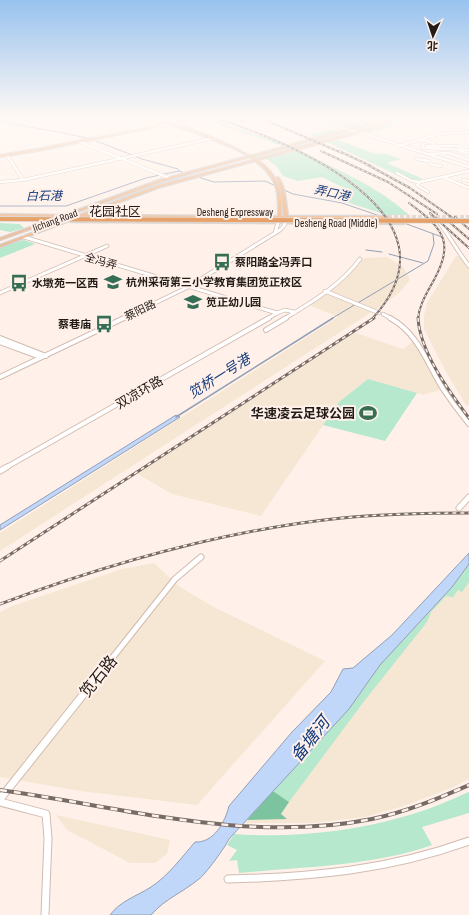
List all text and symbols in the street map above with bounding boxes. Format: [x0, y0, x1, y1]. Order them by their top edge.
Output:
north arrow [413, 16, 453, 56]
text: 北 [427, 39, 438, 52]
water label: 弄口港 [313, 182, 353, 205]
water label: 白石港 [26, 189, 64, 204]
district label: 花园社区 [89, 204, 141, 220]
street label: Jichang Road [30, 206, 80, 235]
street label: Desheng Expressway [197, 206, 274, 219]
street label: Desheng Road (Middle) [295, 217, 377, 230]
street label: 全冯弄 [83, 251, 119, 272]
bus stop icon: 蔡阳路全冯弄口 [212, 252, 232, 272]
place label: 蔡阳路全冯弄口 [235, 256, 312, 269]
school or university icon: 杭州采荷第三小学教育集团笕正校区 [103, 272, 123, 292]
bus stop icon: 水墩苑一区西 [9, 273, 29, 293]
place label: 杭州采荷第三小学教育集团笕正校区 [126, 276, 302, 289]
place label: 水墩苑一区西 [32, 277, 98, 290]
school or university icon: 笕正幼儿园 [183, 292, 203, 312]
place label: 笕正幼儿园 [206, 296, 261, 309]
street label: 蔡阳路 [123, 297, 158, 324]
bus stop icon: 蔡巷庙 [94, 314, 114, 334]
place label: 蔡巷庙 [58, 318, 91, 331]
water label: 笕桥一号港 [185, 350, 255, 402]
street label: 双凉环路 [113, 373, 166, 413]
sports icon: 华速凌云足球公园 [358, 403, 378, 423]
place label: 华速凌云足球公园 [251, 406, 355, 422]
street label: 笕石路 [77, 652, 122, 702]
water label: 备塘河 [287, 711, 336, 766]

